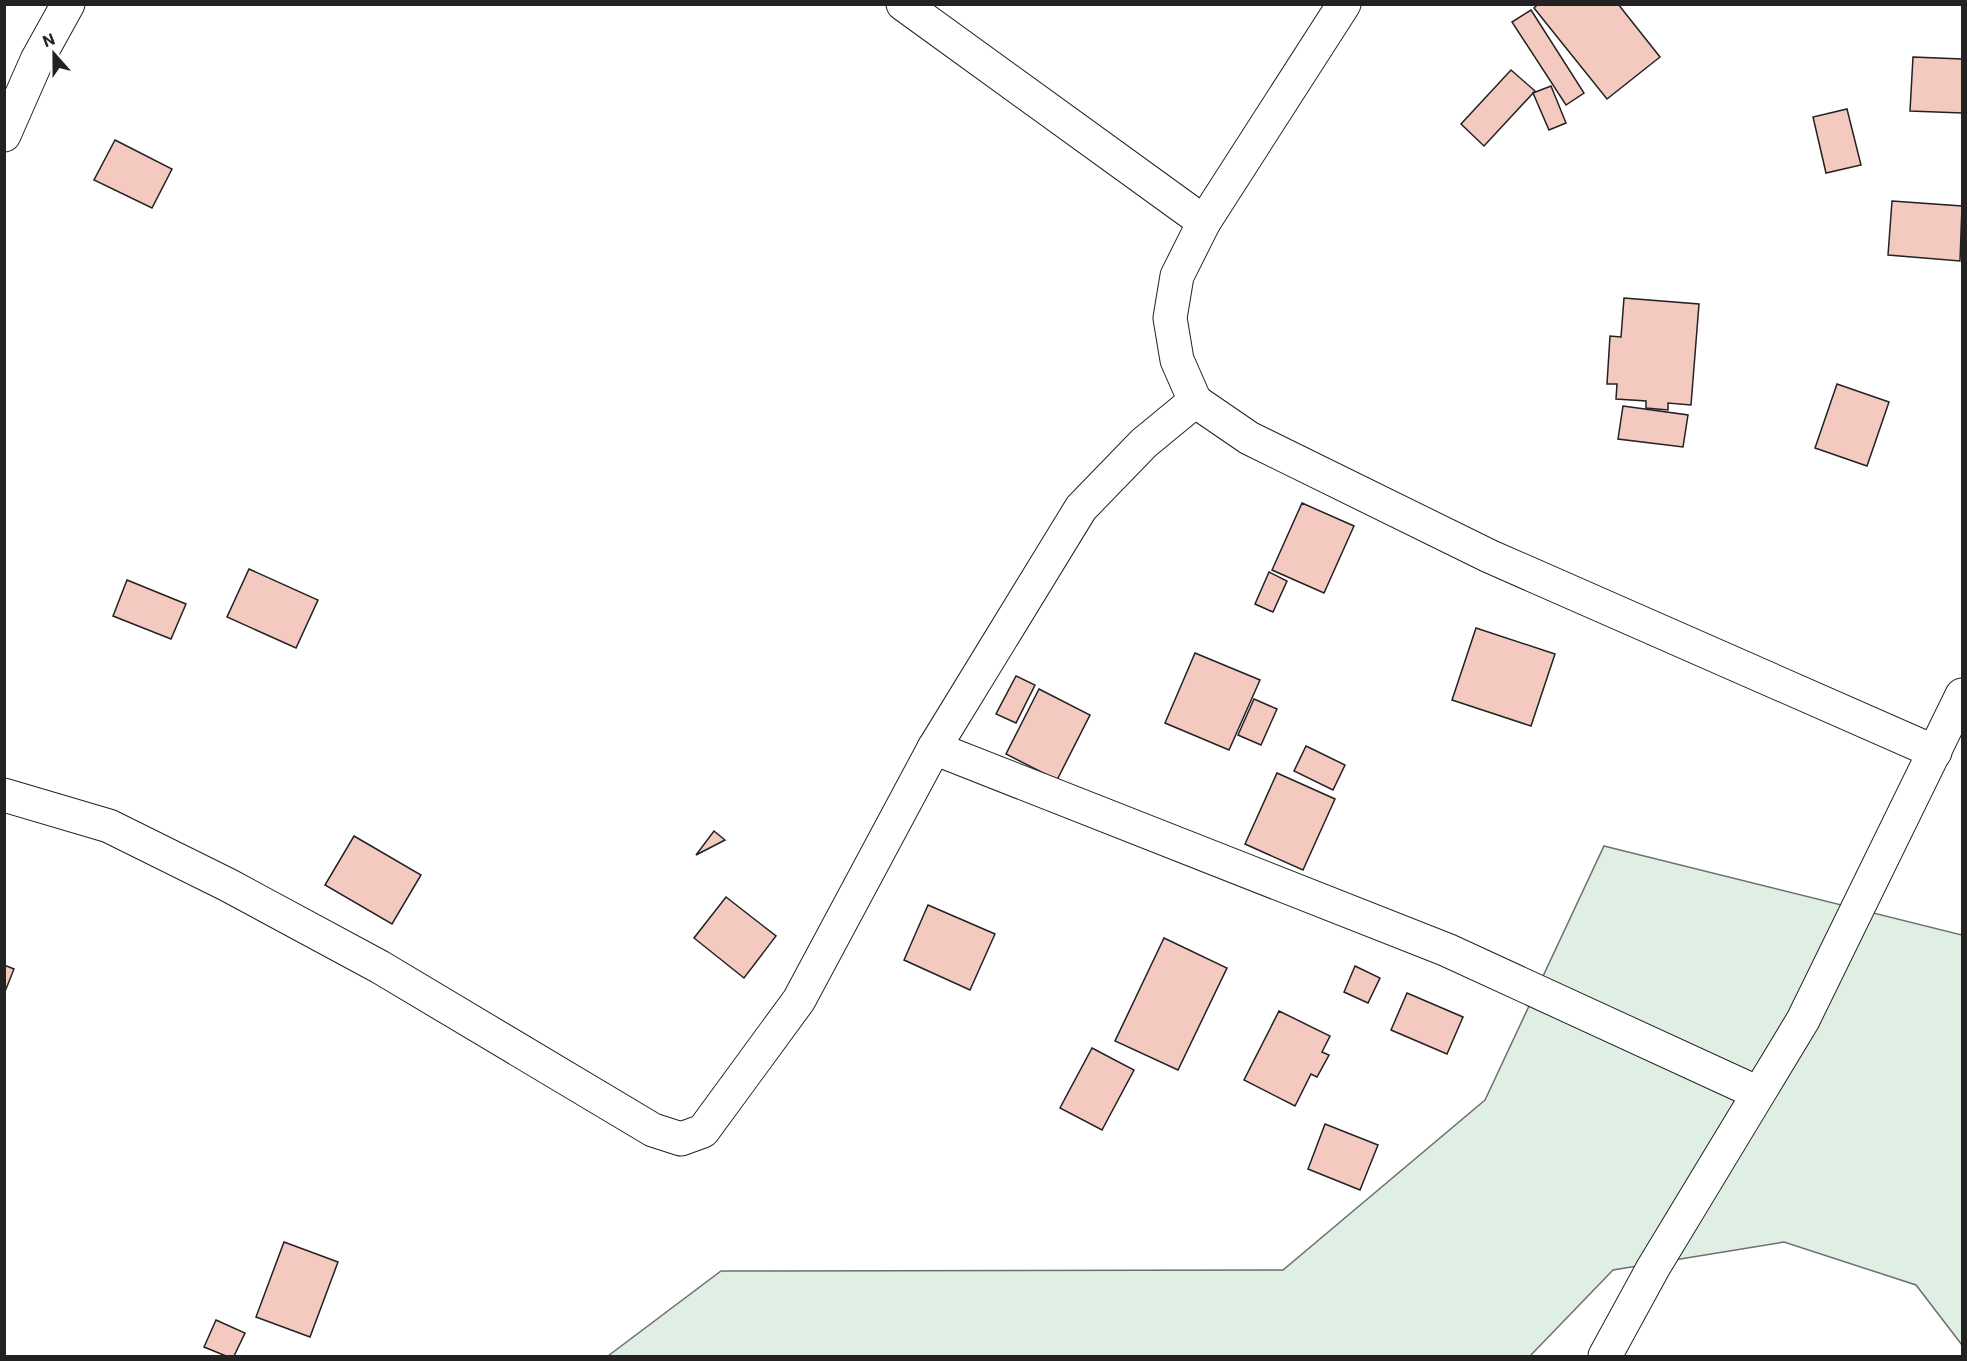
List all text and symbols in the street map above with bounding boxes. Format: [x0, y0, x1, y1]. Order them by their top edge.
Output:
north arrow [24, 24, 84, 84]
text: N [40, 30, 57, 51]

